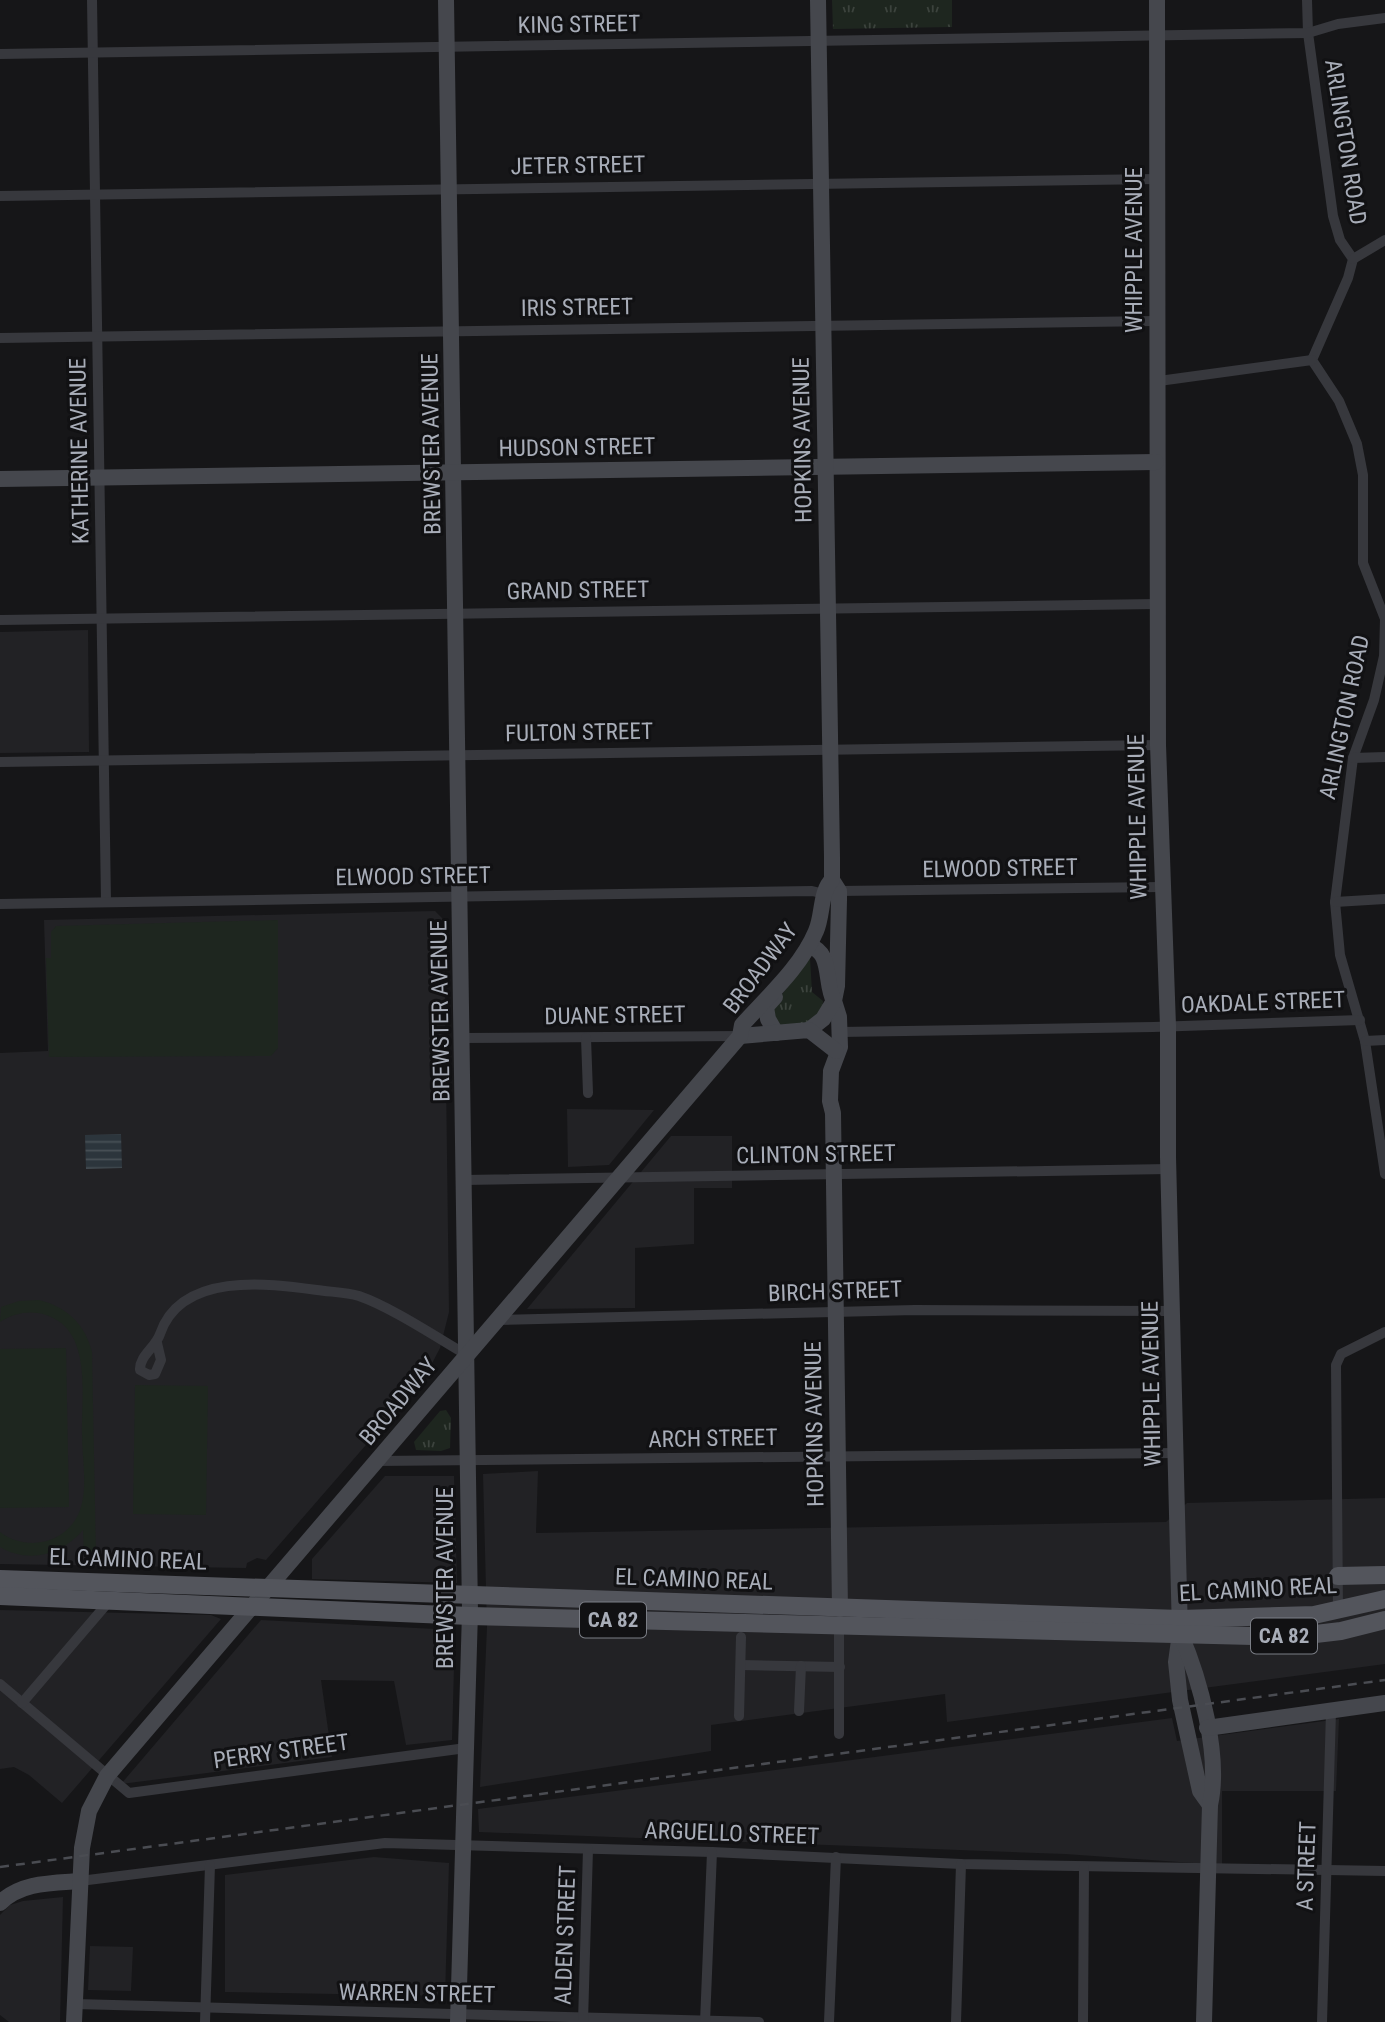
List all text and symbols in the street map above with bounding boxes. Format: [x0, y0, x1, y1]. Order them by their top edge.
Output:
street label: KING STREET [517, 10, 641, 39]
street label: ARLINGTON ROAD [1319, 57, 1372, 227]
street label: JETER STREET [510, 151, 646, 180]
street label: WHIPPLE AVENUE [1121, 167, 1148, 333]
street label: IRIS STREET [521, 293, 633, 322]
street label: BREWSTER AVENUE [416, 353, 447, 535]
street label: HOPKINS AVENUE [788, 357, 817, 523]
street label: KATHERINE AVENUE [64, 358, 95, 544]
street label: HUDSON STREET [498, 433, 656, 462]
street label: GRAND STREET [506, 576, 650, 605]
street label: ARLINGTON ROAD [1314, 633, 1375, 802]
street label: FULTON STREET [505, 718, 653, 747]
street label: WHIPPLE AVENUE [1123, 734, 1152, 900]
street label: ELWOOD STREET [922, 854, 1078, 883]
street label: ELWOOD STREET [335, 862, 491, 891]
street label: BROADWAY [718, 918, 803, 1019]
street label: BREWSTER AVENUE [425, 920, 456, 1102]
street label: OAKDALE STREET [1180, 986, 1346, 1019]
street label: DUANE STREET [544, 1001, 686, 1030]
street label: CLINTON STREET [736, 1140, 896, 1169]
street label: BIRCH STREET [767, 1276, 903, 1307]
street label: WHIPPLE AVENUE [1137, 1301, 1166, 1467]
street label: HOPKINS AVENUE [800, 1341, 829, 1507]
street label: BROADWAY [354, 1352, 443, 1451]
street label: ARCH STREET [648, 1424, 778, 1453]
street label: BREWSTER AVENUE [432, 1487, 459, 1669]
street label: EL CAMINO REAL [48, 1543, 208, 1576]
street label: EL CAMINO REAL [614, 1563, 774, 1596]
street label: EL CAMINO REAL [1178, 1572, 1338, 1607]
road number: CA 82 [580, 1602, 646, 1638]
road number: CA 82 [1251, 1618, 1317, 1654]
street label: PERRY STREET [212, 1729, 351, 1774]
street label: ARGUELLO STREET [644, 1817, 820, 1850]
street label: A STREET [1291, 1821, 1322, 1911]
street label: ALDEN STREET [550, 1865, 581, 2005]
street label: WARREN STREET [338, 1979, 496, 2008]

